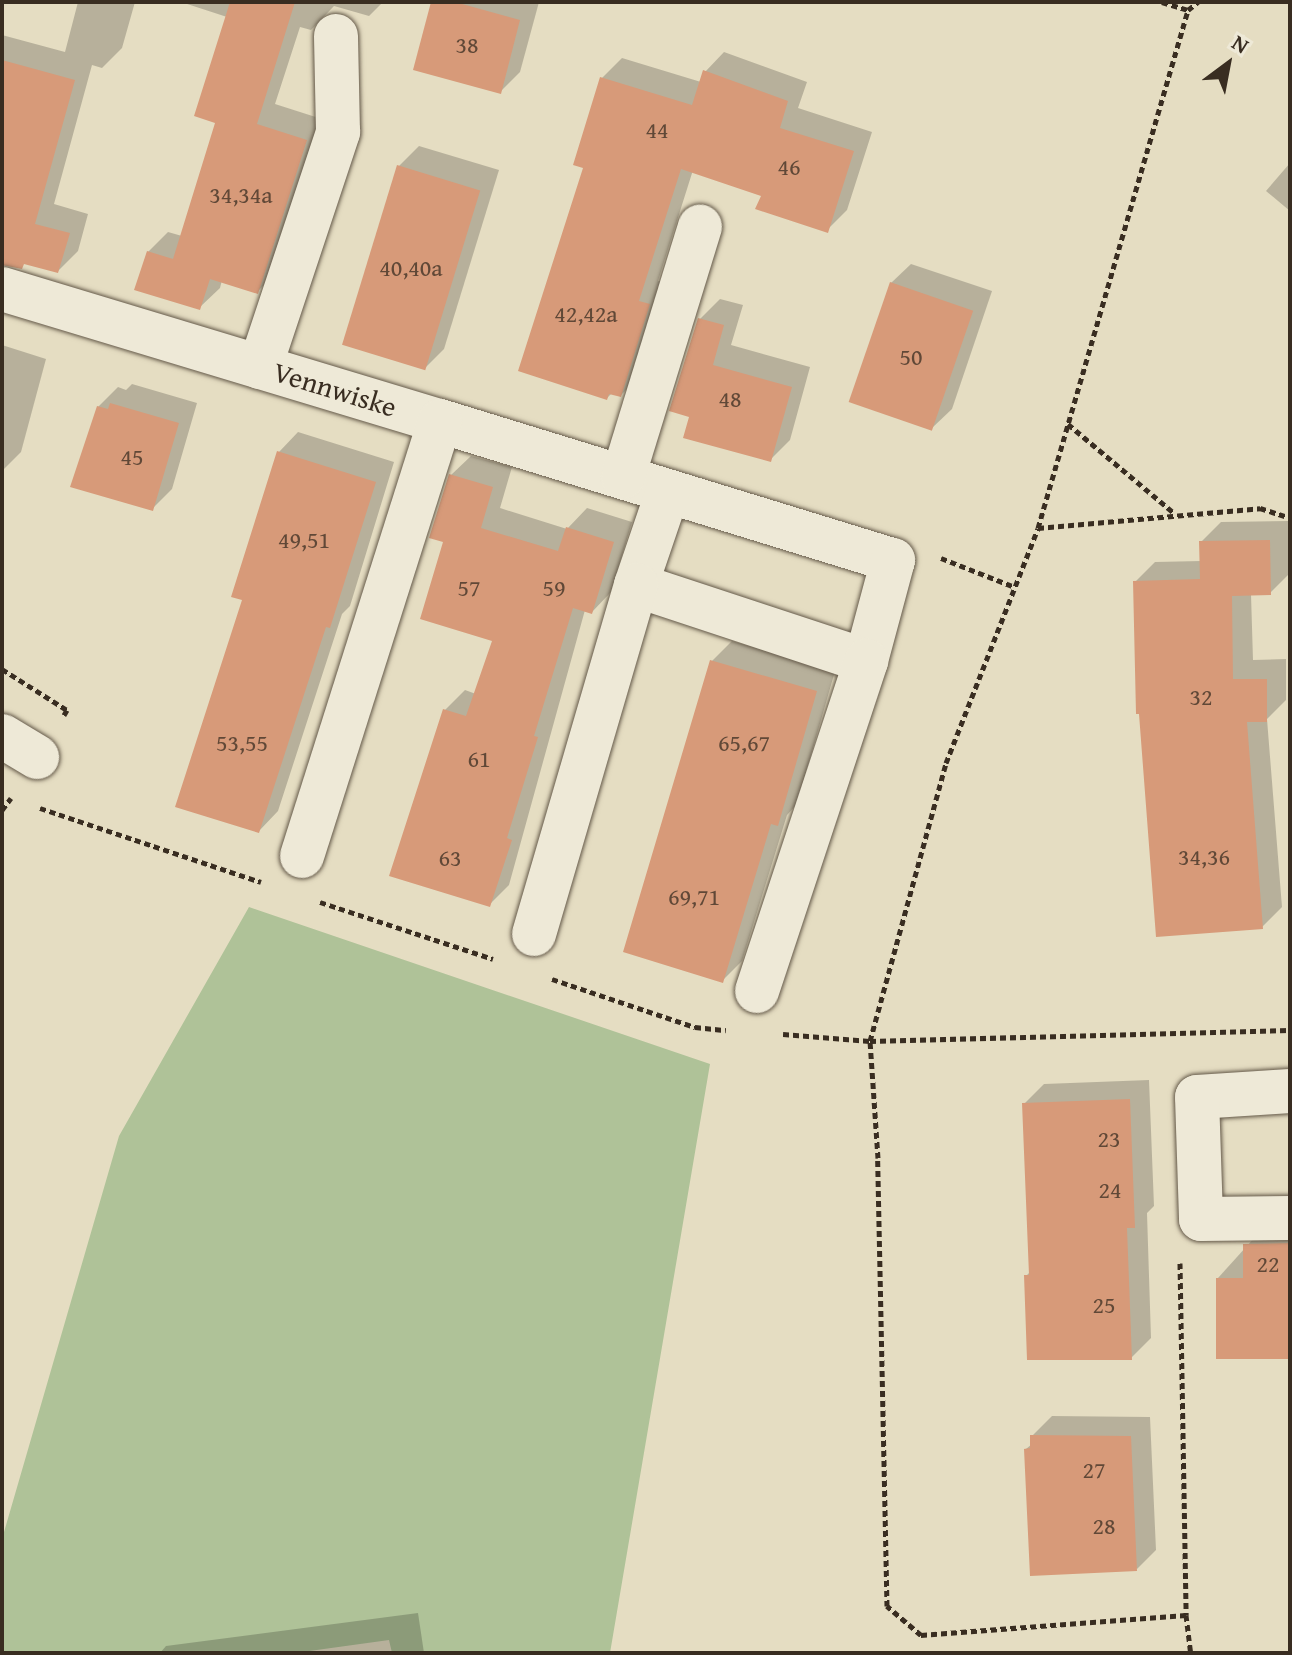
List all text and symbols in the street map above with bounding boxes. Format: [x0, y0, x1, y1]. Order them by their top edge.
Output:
north arrow [1188, 24, 1268, 104]
text: N [1226, 26, 1255, 61]
house number: 38 [455, 31, 479, 59]
house number: 44 [645, 116, 669, 144]
house number: 46 [777, 153, 801, 181]
house number: 34,34a [209, 181, 273, 209]
house number: 40,40a [379, 254, 443, 282]
house number: 42,42a [554, 300, 618, 328]
house number: 50 [899, 343, 923, 371]
street label: Vennwiske [269, 354, 401, 424]
house number: 48 [718, 385, 742, 413]
house number: 45 [120, 443, 144, 471]
house number: 49,51 [278, 526, 330, 554]
house number: 57 [457, 574, 481, 602]
house number: 59 [542, 574, 566, 602]
house number: 32 [1189, 683, 1213, 711]
house number: 53,55 [216, 729, 268, 757]
house number: 65,67 [718, 729, 770, 757]
house number: 61 [467, 745, 491, 773]
house number: 34,36 [1178, 843, 1230, 871]
house number: 63 [438, 844, 462, 872]
house number: 69,71 [668, 883, 720, 911]
house number: 23 [1097, 1125, 1121, 1153]
house number: 24 [1098, 1176, 1122, 1204]
house number: 22 [1256, 1250, 1280, 1278]
house number: 25 [1092, 1291, 1116, 1319]
house number: 27 [1082, 1456, 1106, 1484]
house number: 28 [1092, 1512, 1116, 1540]

